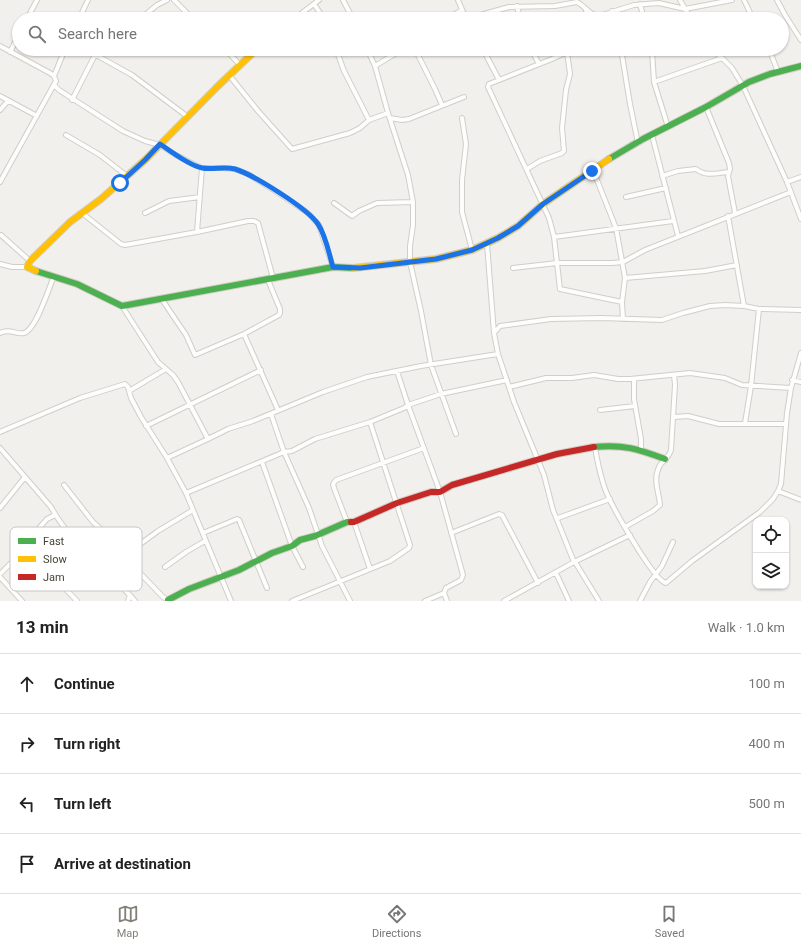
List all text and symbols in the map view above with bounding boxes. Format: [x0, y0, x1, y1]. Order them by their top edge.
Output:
search box [12, 12, 789, 56]
icon: search [26, 23, 48, 45]
text: Search here [58, 25, 137, 43]
route end [583, 162, 601, 180]
route start [111, 174, 129, 192]
map controls [753, 517, 789, 589]
button: locate [753, 517, 789, 553]
legend [10, 527, 142, 591]
text: Fast [43, 535, 65, 548]
text: Slow [43, 553, 67, 566]
button: layers [753, 553, 789, 589]
text: Jam [43, 571, 65, 584]
text: 13 min [16, 617, 69, 637]
text: Walk · 1.0 km [708, 620, 785, 635]
icon: ahead [16, 673, 38, 695]
text: Continue [54, 675, 115, 693]
text: 100 m [748, 676, 785, 691]
icon: right [16, 733, 38, 755]
text: Turn right [54, 735, 120, 753]
text: 400 m [748, 736, 785, 751]
icon: left [16, 793, 38, 815]
text: Turn left [54, 795, 111, 813]
text: 500 m [748, 796, 785, 811]
icon: arrive [16, 853, 38, 875]
text: Arrive at destination [54, 855, 191, 873]
tab: Map [117, 903, 139, 940]
tab: Directions [372, 903, 421, 940]
tab: Saved [655, 903, 684, 940]

